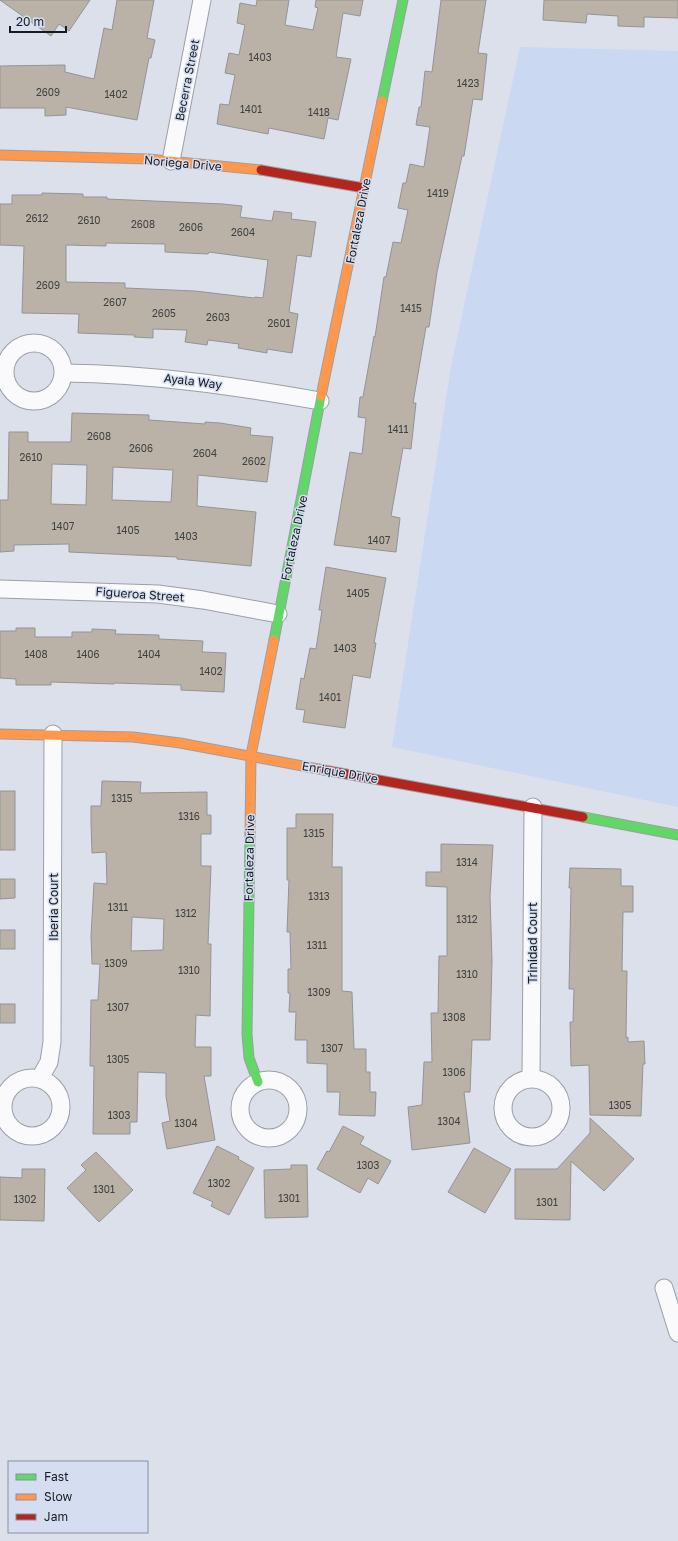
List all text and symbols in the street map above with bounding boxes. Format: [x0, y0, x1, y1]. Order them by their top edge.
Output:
scale bar [10, 8, 66, 34]
text: 20 m [16, 14, 44, 29]
street label: Becerra Street [172, 38, 202, 122]
house number: 1403 [249, 51, 272, 63]
house number: 1423 [457, 77, 479, 89]
house number: 2609 [36, 86, 60, 98]
house number: 1402 [105, 88, 128, 100]
house number: 1401 [240, 103, 262, 115]
house number: 1418 [308, 106, 330, 118]
street label: Noriega Drive [143, 152, 223, 174]
street label: Fortaleza Drive [342, 177, 374, 265]
house number: 1419 [427, 187, 449, 199]
house number: 2612 [26, 212, 48, 224]
house number: 2610 [78, 214, 100, 226]
house number: 2608 [131, 218, 155, 230]
house number: 2606 [179, 221, 203, 233]
house number: 2604 [231, 226, 255, 238]
house number: 2609 [36, 279, 60, 291]
house number: 2607 [103, 296, 127, 308]
house number: 1415 [400, 302, 422, 314]
house number: 2605 [152, 307, 176, 319]
house number: 2603 [206, 311, 230, 323]
house number: 2601 [268, 317, 291, 329]
street label: Ayala Way [163, 370, 223, 392]
house number: 1411 [388, 423, 408, 435]
house number: 2608 [87, 430, 111, 442]
house number: 2606 [129, 442, 153, 454]
house number: 2604 [193, 447, 217, 459]
house number: 2610 [20, 451, 42, 463]
house number: 2602 [242, 455, 266, 467]
street label: Fortaleza Drive [278, 494, 310, 582]
house number: 1407 [52, 520, 74, 532]
house number: 1405 [117, 524, 140, 536]
house number: 1403 [175, 530, 198, 542]
house number: 1407 [368, 534, 390, 546]
street label: Figueroa Street [95, 583, 185, 605]
house number: 1405 [347, 587, 370, 599]
house number: 1403 [334, 642, 357, 654]
house number: 1408 [24, 648, 48, 660]
house number: 1406 [76, 648, 100, 660]
house number: 1404 [137, 648, 161, 660]
house number: 1402 [200, 665, 223, 677]
house number: 1401 [319, 691, 341, 703]
street label: Enrique Drive [301, 758, 379, 786]
house number: 1315 [111, 792, 133, 804]
house number: 1316 [178, 810, 200, 822]
street label: Fortaleza Drive [241, 814, 257, 902]
house number: 1315 [303, 827, 325, 839]
house number: 1314 [456, 856, 478, 868]
street label: Iberia Court [46, 873, 61, 941]
house number: 1313 [308, 890, 330, 902]
house number: 1311 [108, 901, 128, 913]
street label: Trinidad Court [525, 902, 540, 984]
house number: 1312 [175, 907, 197, 919]
house number: 1312 [456, 913, 478, 925]
house number: 1311 [307, 939, 327, 951]
house number: 1309 [105, 957, 127, 969]
house number: 1310 [178, 964, 200, 976]
house number: 1310 [456, 968, 478, 980]
house number: 1309 [308, 986, 330, 998]
house number: 1307 [107, 1001, 129, 1013]
house number: 1308 [443, 1011, 466, 1023]
house number: 1307 [321, 1042, 343, 1054]
house number: 1305 [107, 1053, 130, 1065]
house number: 1306 [443, 1066, 465, 1078]
house number: 1305 [609, 1099, 632, 1111]
house number: 1303 [108, 1109, 131, 1121]
house number: 1304 [438, 1115, 461, 1127]
house number: 1304 [175, 1117, 198, 1129]
house number: 1303 [357, 1159, 380, 1171]
house number: 1302 [208, 1177, 231, 1189]
house number: 1301 [93, 1183, 115, 1195]
house number: 1301 [278, 1192, 300, 1204]
house number: 1302 [14, 1193, 37, 1205]
house number: 1301 [536, 1196, 558, 1208]
legend [8, 1461, 148, 1533]
text: Fast [44, 1469, 69, 1484]
text: Slow [44, 1489, 72, 1504]
text: Jam [44, 1509, 68, 1524]

